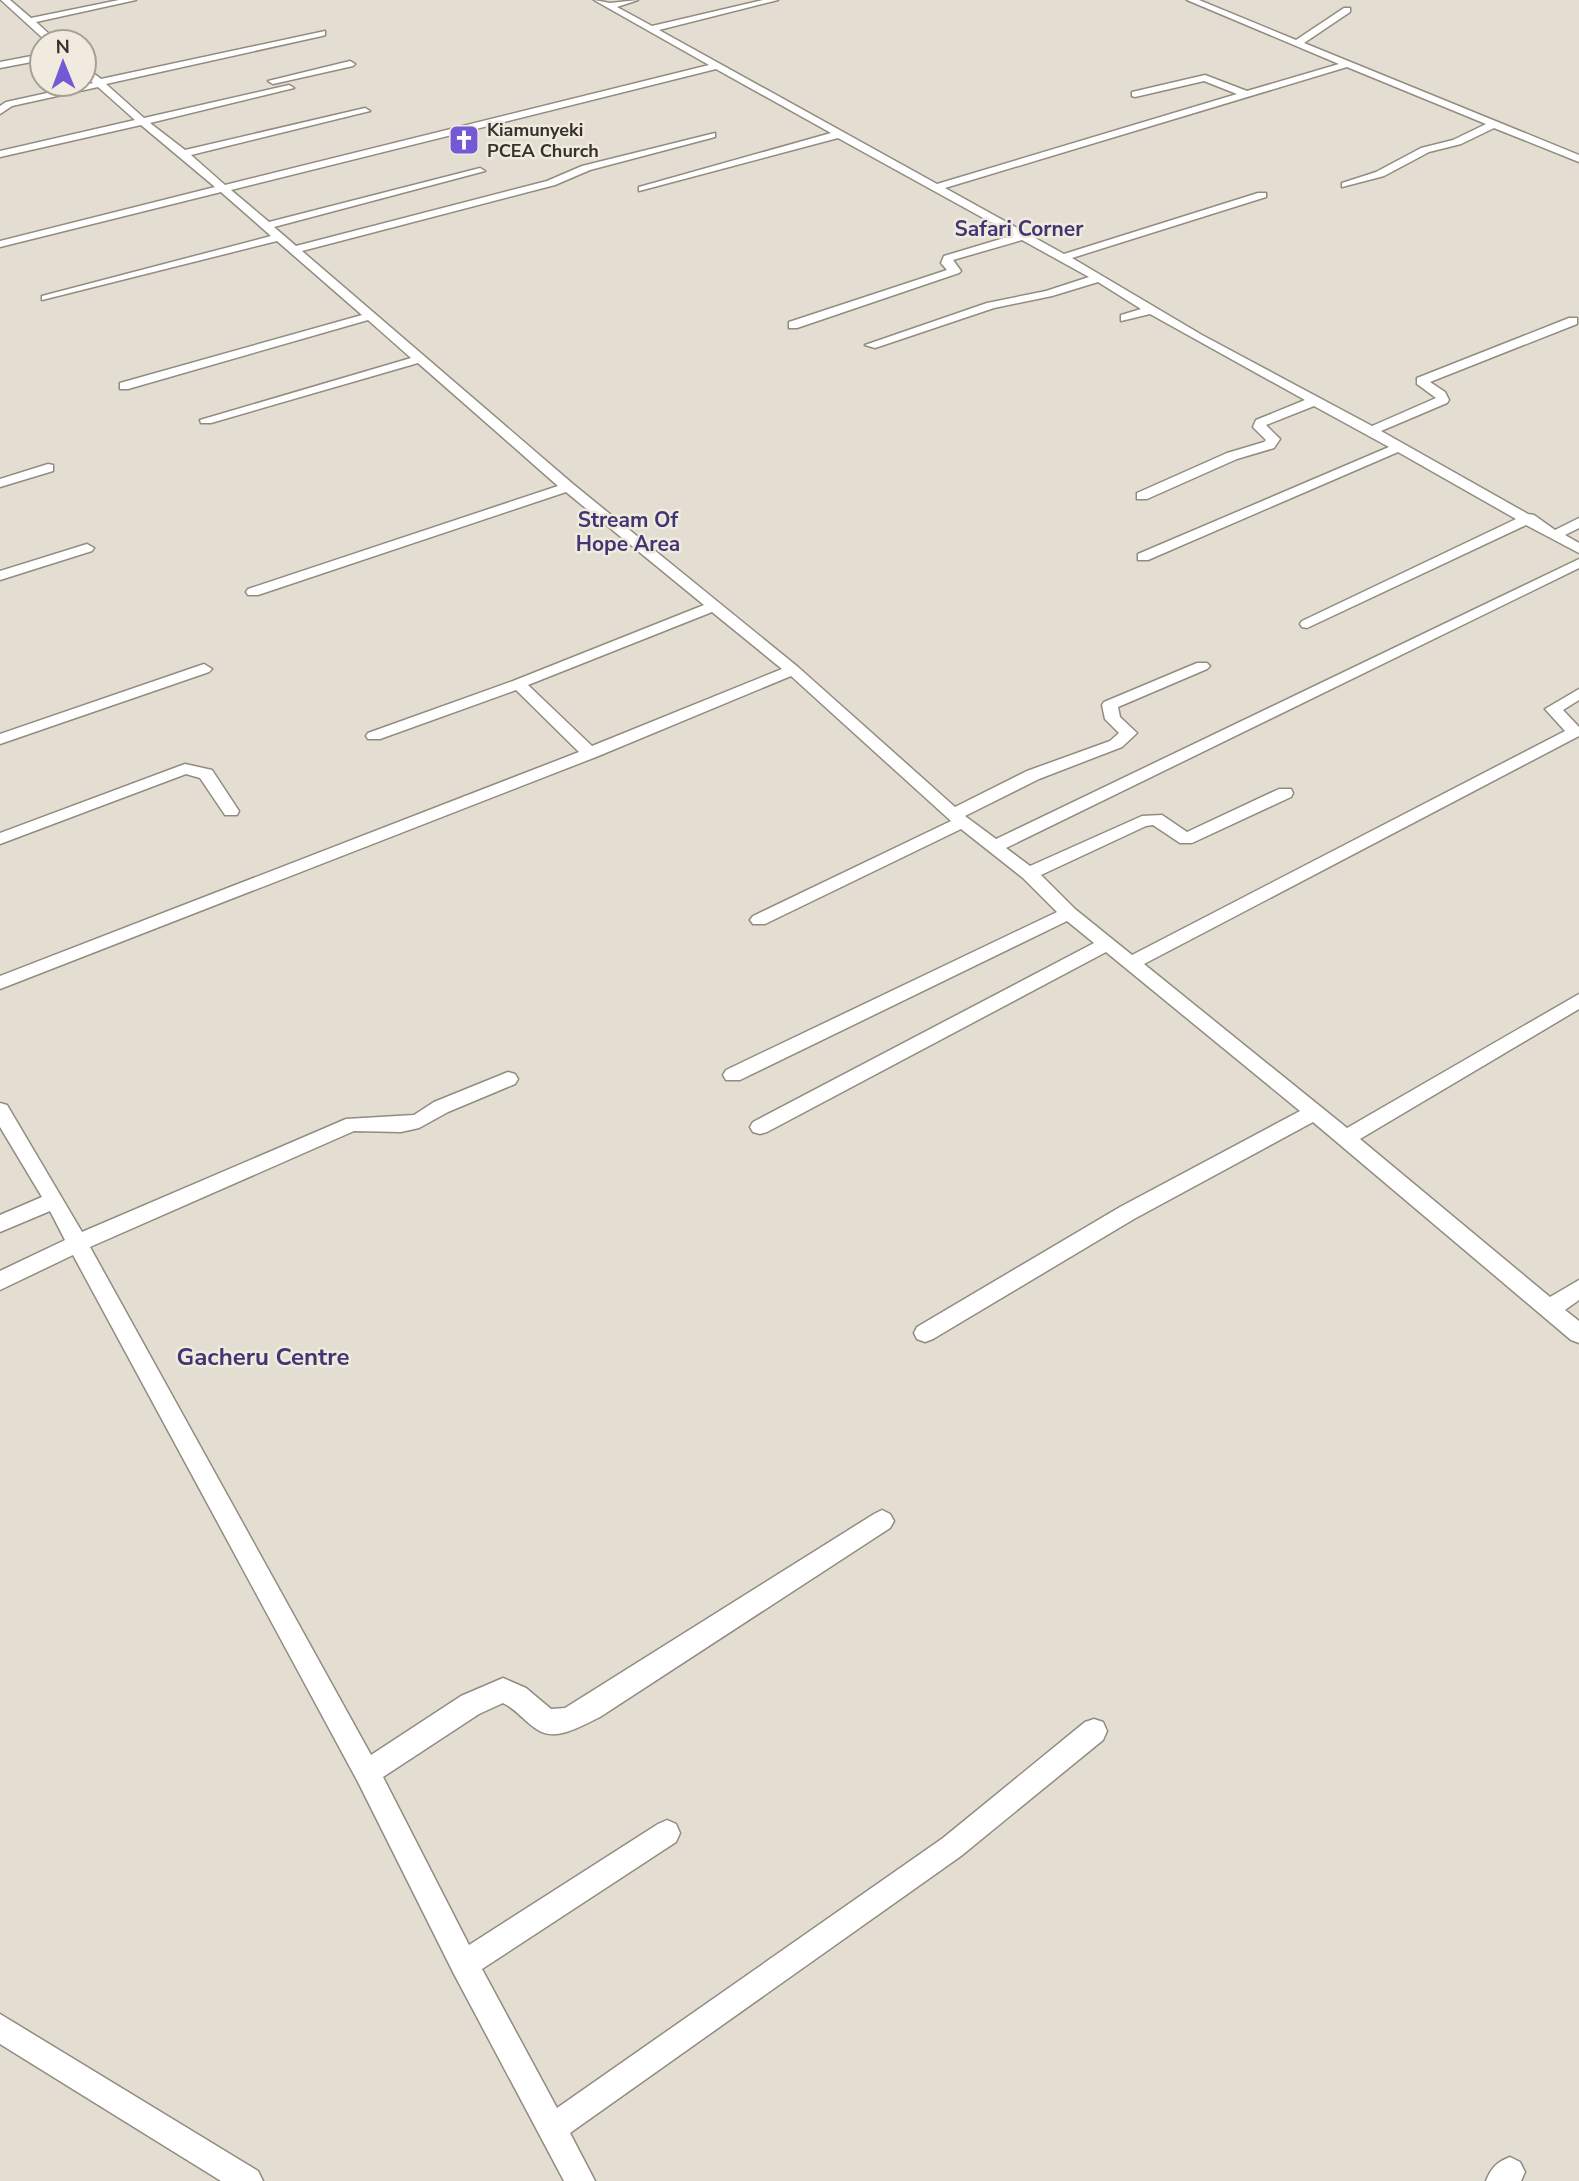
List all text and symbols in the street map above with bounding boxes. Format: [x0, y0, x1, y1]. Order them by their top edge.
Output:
north arrow [28, 28, 98, 98]
text: N [55, 34, 70, 60]
place label: Kiamunyeki PCEA Church [487, 118, 599, 163]
church icon: Kiamunyeki PCEA Church [447, 123, 481, 157]
district label: Safari Corner [955, 215, 1084, 243]
district label: Stream Of Hope Area [576, 506, 680, 558]
district label: Gacheru Centre [177, 1341, 349, 1373]

